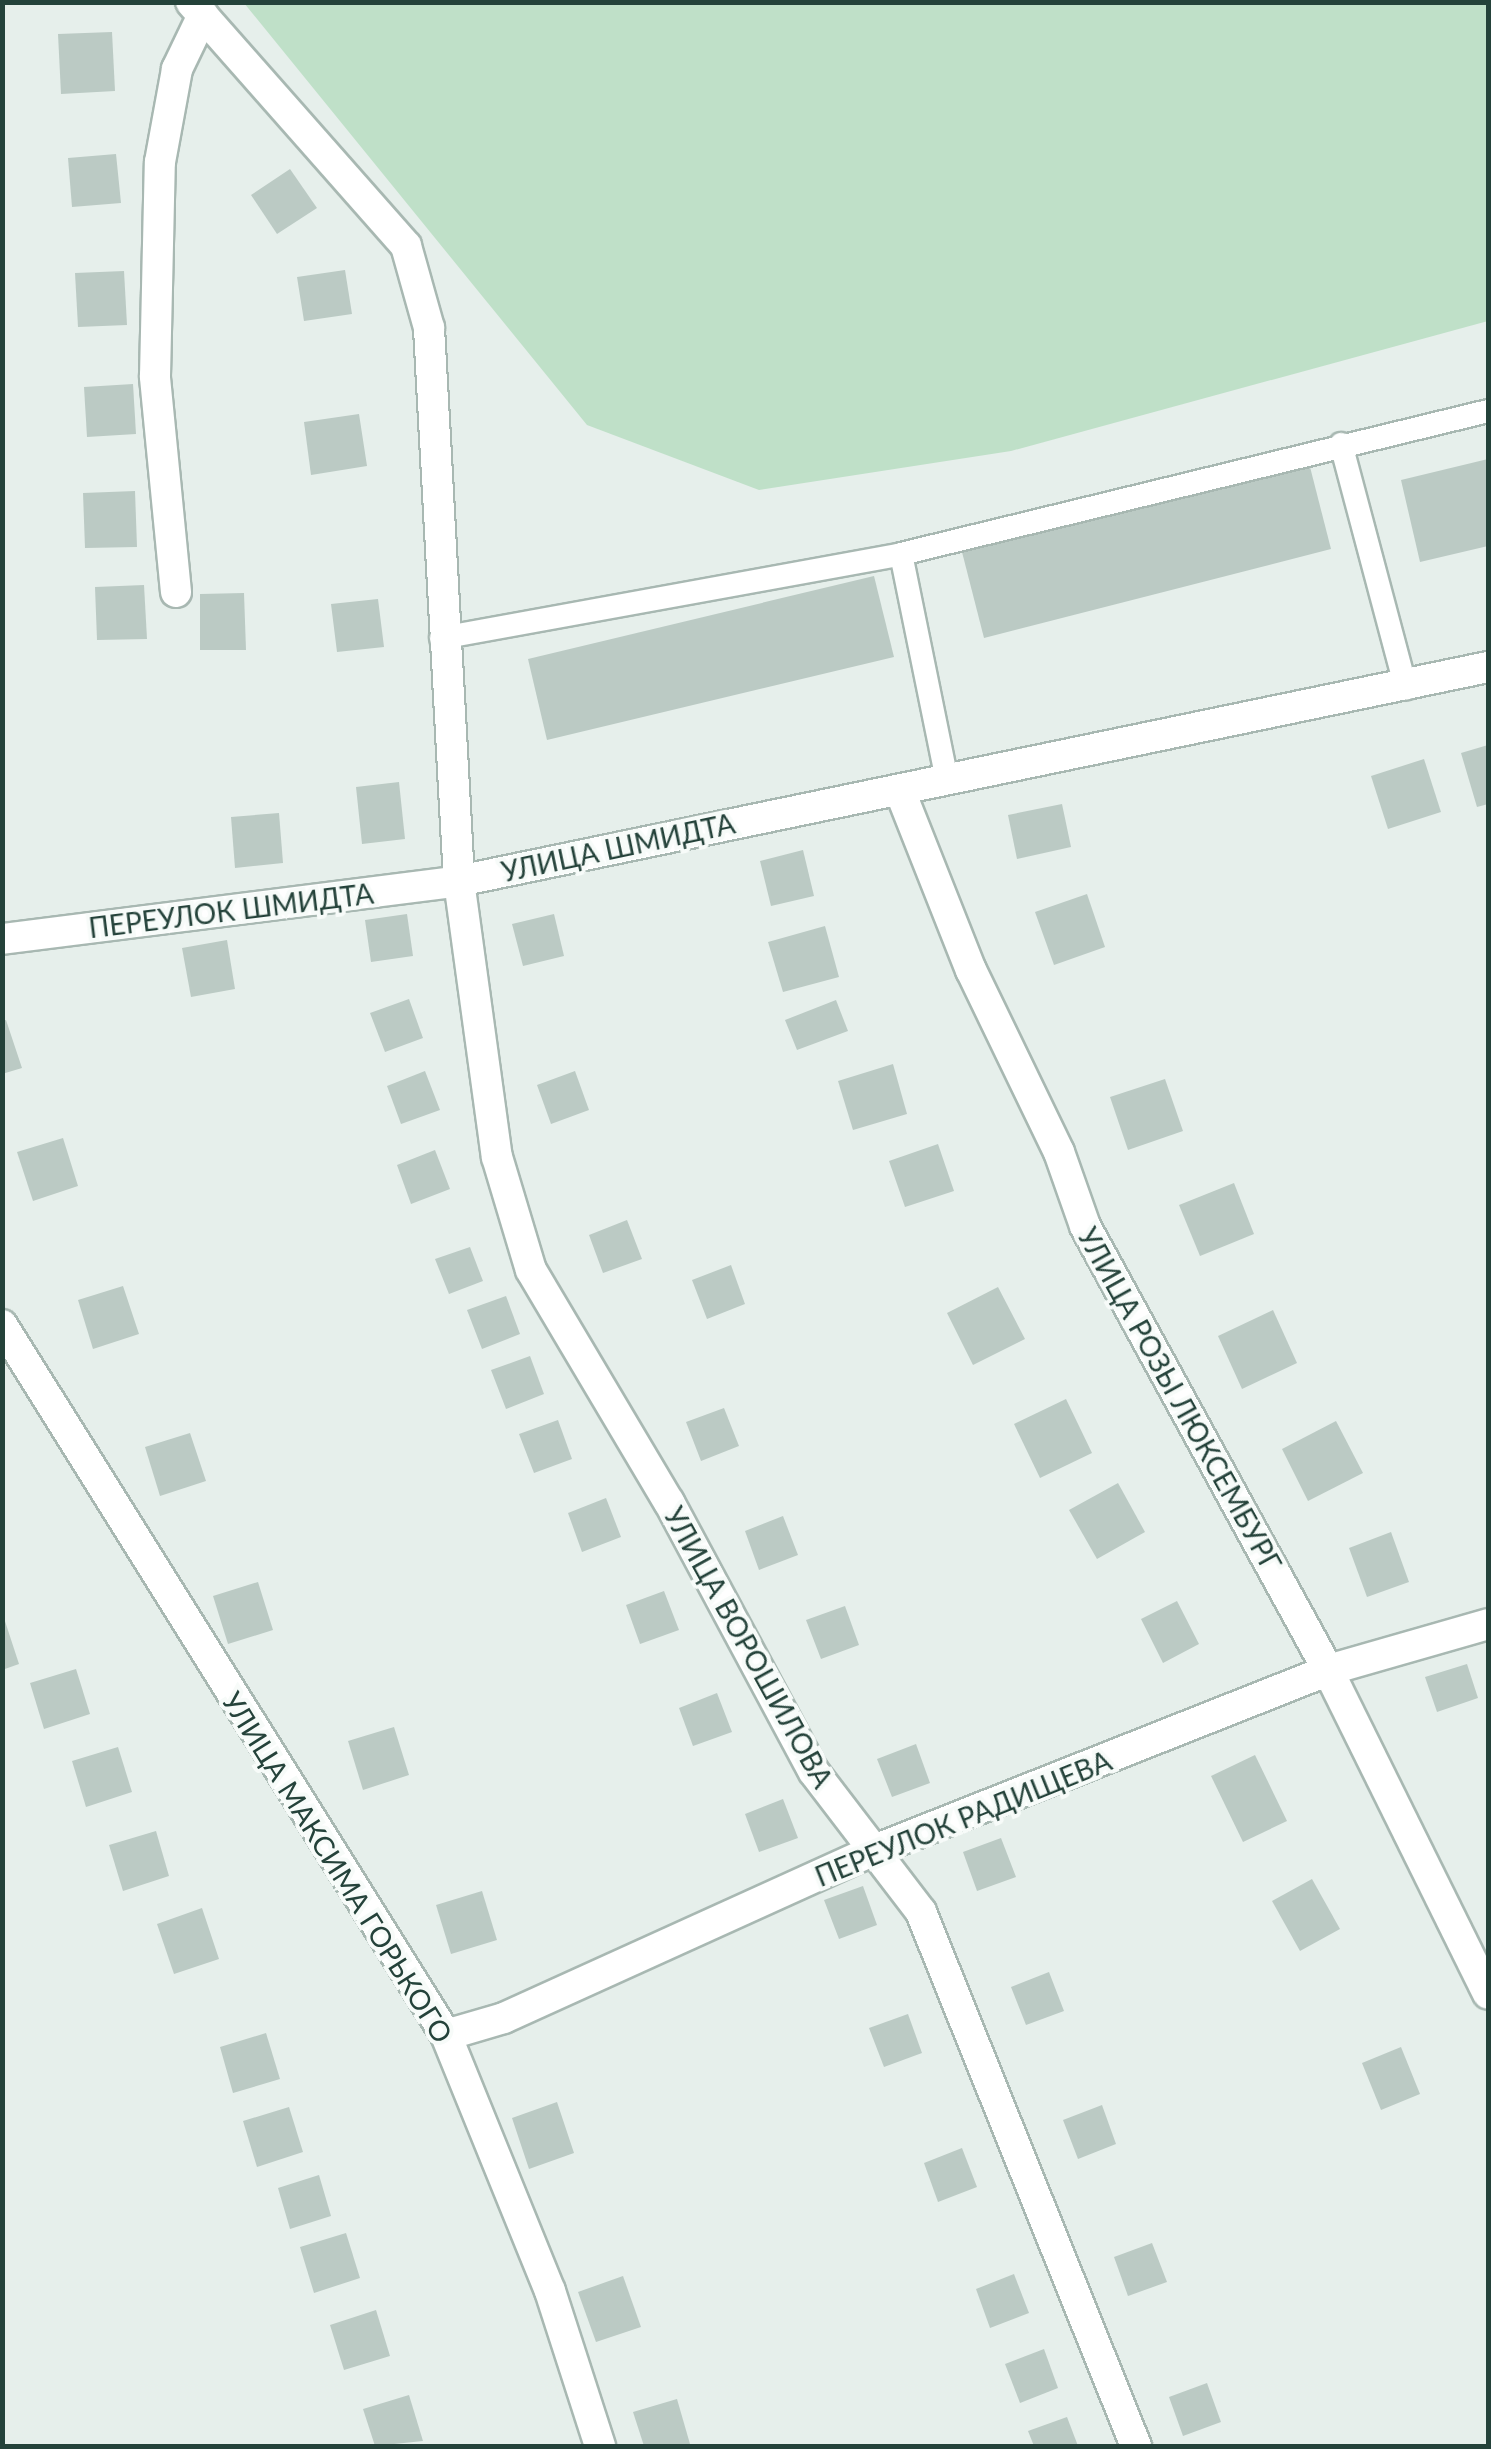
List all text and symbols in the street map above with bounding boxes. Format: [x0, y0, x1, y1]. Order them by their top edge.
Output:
street label: УЛИЦА ШМИДТА [498, 806, 738, 888]
street label: ПЕРЕУЛОК ШМИДТА [87, 876, 375, 944]
street label: УЛИЦА РОЗЫ ЛЮКСЕМБУРГ [1071, 1221, 1289, 1577]
street label: УЛИЦА ВОРОШИЛОВА [658, 1501, 840, 1793]
street label: УЛИЦА МАКСИМА ГОРЬКОГО [216, 1685, 460, 2049]
street label: ПЕРЕУЛОК РАДИЩЕВА [810, 1743, 1116, 1893]

